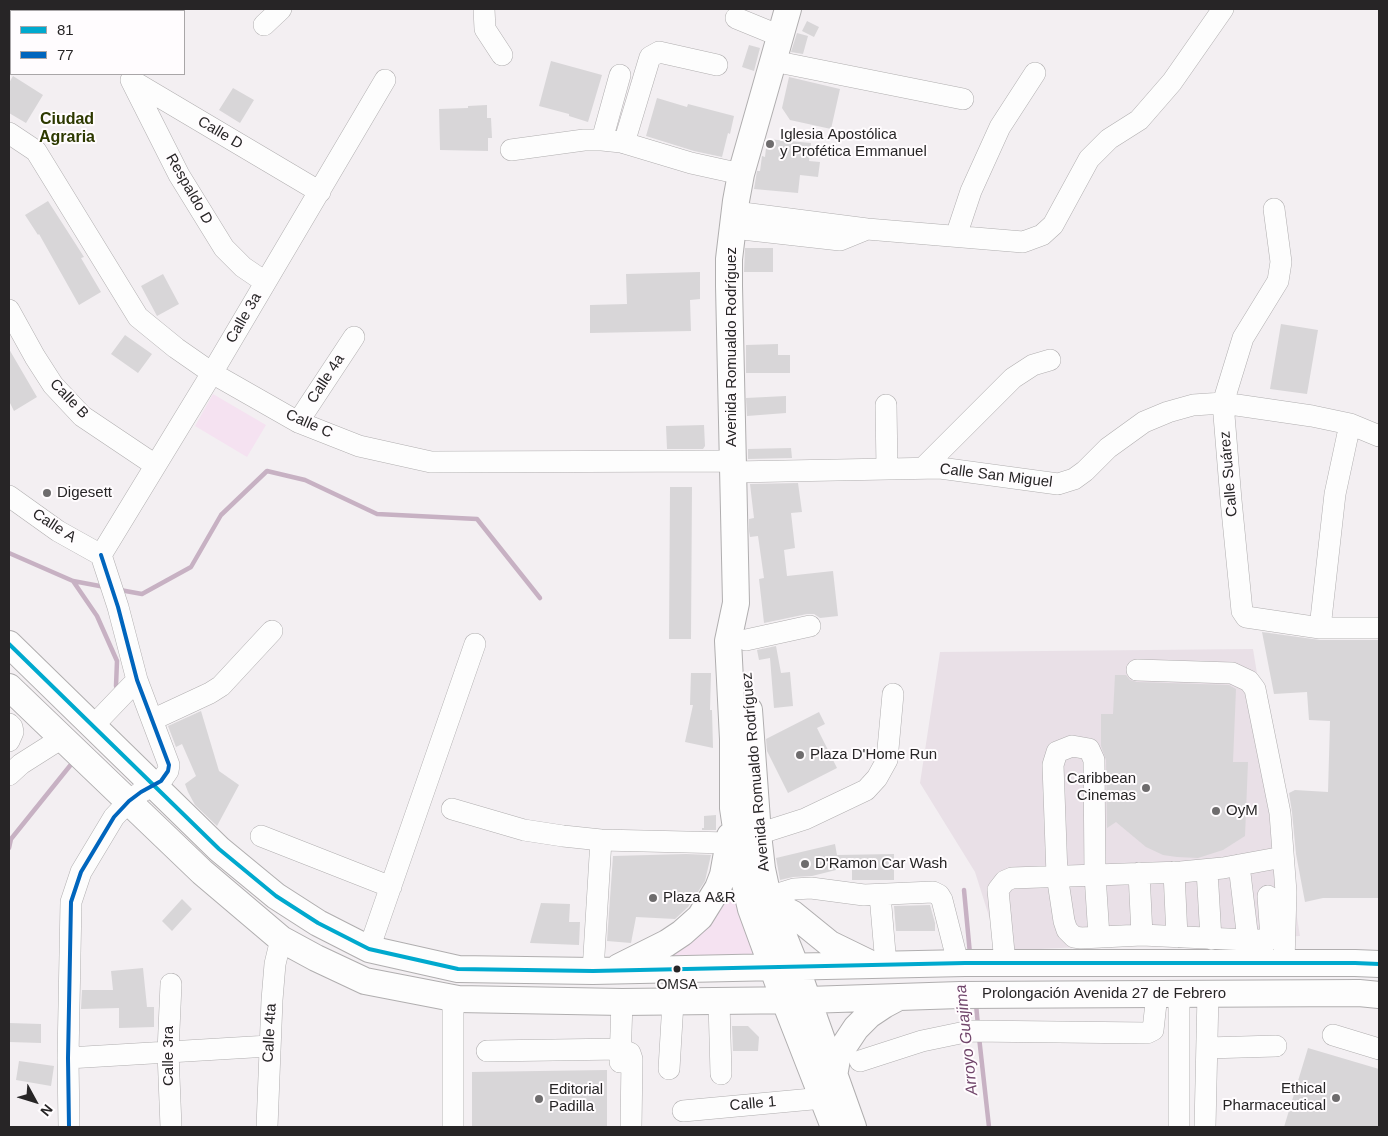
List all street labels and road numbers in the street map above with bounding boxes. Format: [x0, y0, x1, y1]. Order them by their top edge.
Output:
street label: Calle D [194, 113, 246, 153]
street label: Respaldo D [162, 151, 216, 227]
street label: Avenida Romualdo Rodríguez [723, 247, 741, 447]
street label: Calle 3a [222, 290, 266, 346]
street label: Calle 4a [303, 351, 349, 407]
street label: Calle B [46, 375, 92, 423]
street label: Calle C [283, 406, 335, 442]
street label: Calle Suárez [1216, 430, 1242, 518]
street label: Calle San Miguel [939, 460, 1053, 492]
street label: Calle A [29, 505, 79, 547]
street label: Avenida Romualdo Rodríguez [738, 672, 774, 872]
street label: Prolongación Avenida 27 de Febrero [982, 985, 1226, 1003]
street label: Calle 4ta [259, 1003, 281, 1063]
street label: Calle 3ra [160, 1026, 178, 1086]
street label: Calle 1 [729, 1093, 777, 1115]

